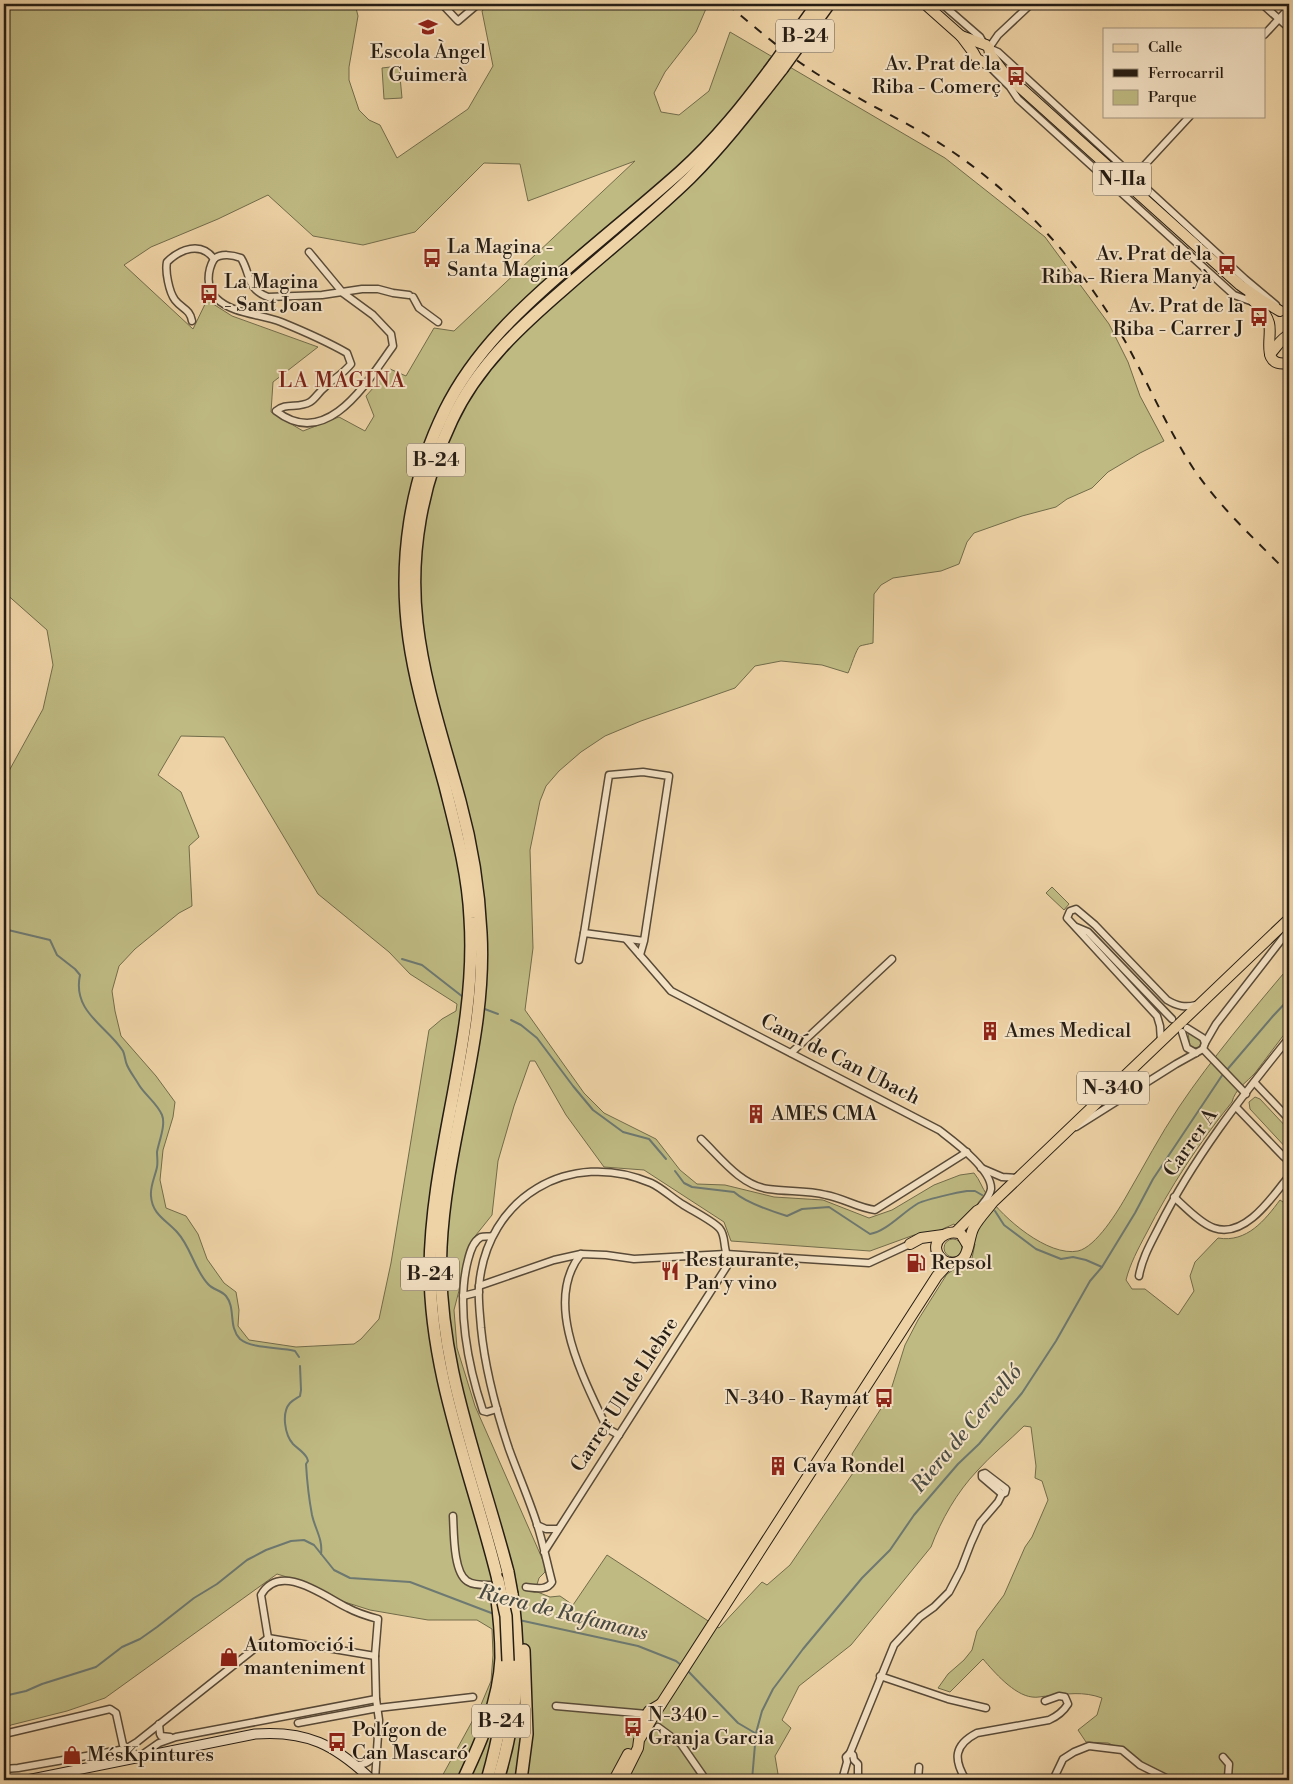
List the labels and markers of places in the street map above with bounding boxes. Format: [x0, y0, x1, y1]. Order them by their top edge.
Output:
school or university icon: Escola Àngel Guimerà [417, 16, 439, 38]
place label: Escola Àngel Guimerà [370, 39, 486, 88]
place label: Av. Prat de la Riba - Comerç [872, 52, 1002, 100]
bus stop icon: Av. Prat de la Riba - Comerç [1005, 65, 1027, 87]
place label: La Magina - Santa Magina [447, 235, 570, 283]
place label: Av. Prat de la Riba - Riera Manyà [1041, 242, 1213, 290]
bus stop icon: La Magina - Santa Magina [421, 247, 443, 269]
bus stop icon: Av. Prat de la Riba - Riera Manyà [1216, 254, 1238, 276]
place label: La Magina - Sant Joan [224, 270, 323, 318]
bus stop icon: La Magina - Sant Joan [198, 283, 220, 305]
place label: Av. Prat de la Riba - Carrer J [1112, 294, 1245, 342]
bus stop icon: Av. Prat de la Riba - Carrer J [1248, 306, 1270, 328]
place label: Ames Medical [1004, 1019, 1131, 1044]
building icon: Ames Medical [979, 1020, 1001, 1042]
place label: AMES CMA [770, 1102, 878, 1127]
building icon: AMES CMA [745, 1103, 767, 1125]
place label: Restaurante, Pan y vino [685, 1248, 799, 1296]
place label: Repsol [931, 1251, 992, 1276]
fuel station icon: Repsol [905, 1252, 927, 1274]
restaurant icon: Restaurante, Pan y vino [659, 1260, 681, 1282]
place label: N-340 - Raymat [725, 1386, 869, 1411]
bus stop icon: N-340 - Raymat [873, 1387, 895, 1409]
place label: Cava Rondel [793, 1454, 905, 1479]
building icon: Cava Rondel [767, 1455, 789, 1477]
place label: Automoció i manteniment [243, 1633, 366, 1681]
shop icon: Automoció i manteniment [218, 1646, 240, 1668]
place label: N-340 - Granja Garcia [648, 1703, 775, 1751]
bus stop icon: N-340 - Granja Garcia [622, 1716, 644, 1738]
place label: Polígon de Can Mascaró [352, 1718, 468, 1766]
bus stop icon: Polígon de Can Mascaró [326, 1731, 348, 1753]
place label: MésKpintures [87, 1743, 214, 1768]
shop icon: MésKpintures [61, 1744, 83, 1766]

